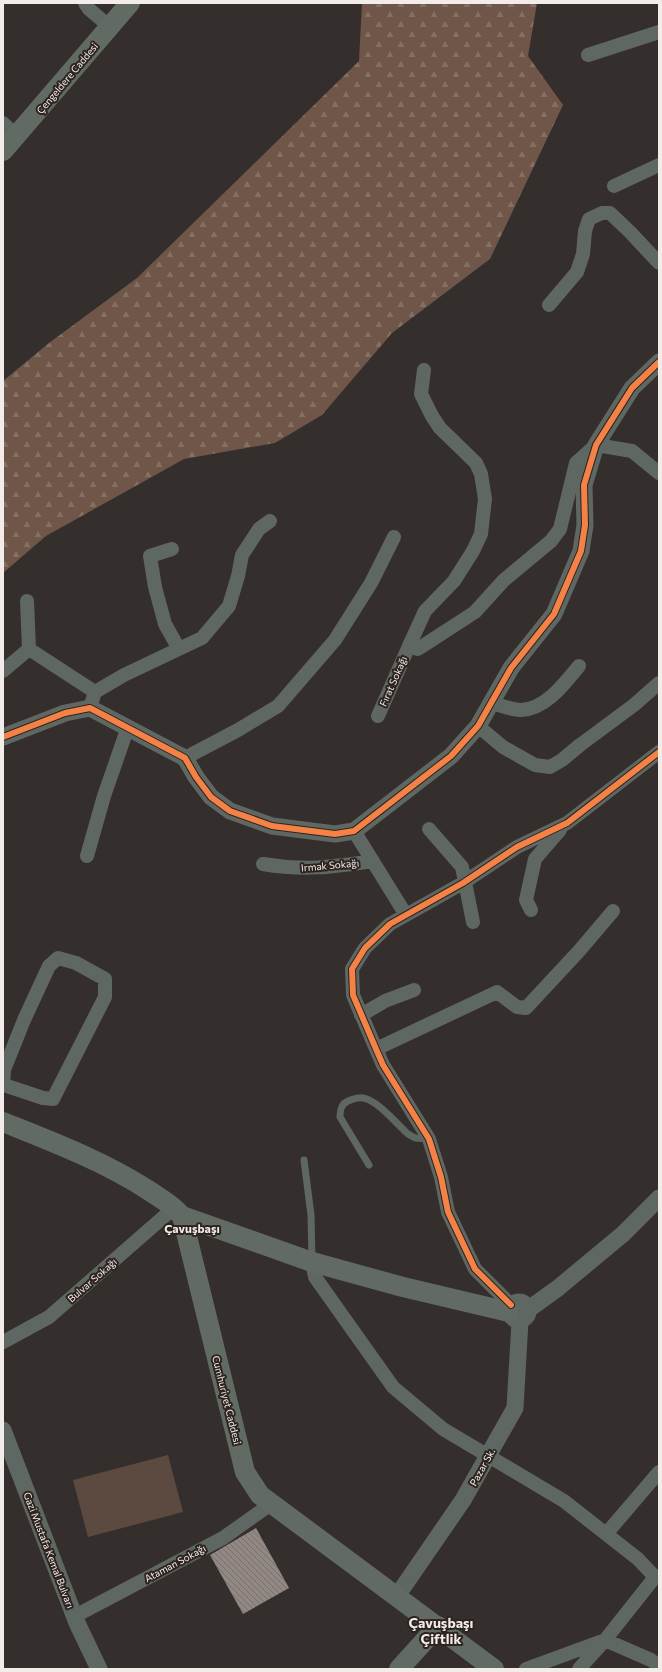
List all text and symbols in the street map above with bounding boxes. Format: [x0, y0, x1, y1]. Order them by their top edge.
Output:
street label: Çengeldere Caddesi [34, 40, 100, 116]
street label: Fırat Sokağı [377, 654, 409, 708]
street label: Irmak Sokağı [300, 856, 360, 874]
district label: Çavuşbaşı [164, 1221, 220, 1235]
street label: Bulvar Sokağı [65, 1255, 119, 1305]
street label: Cumhuriyet Caddesi [210, 1354, 244, 1446]
street label: Pazar Sk. [467, 1446, 497, 1488]
street label: Gazi Mustafa Kemal Bulvarı [21, 1490, 77, 1610]
street label: Ataman Sokağı [142, 1542, 208, 1584]
district label: Çavuşbaşı Çiftlik [409, 1614, 473, 1647]

